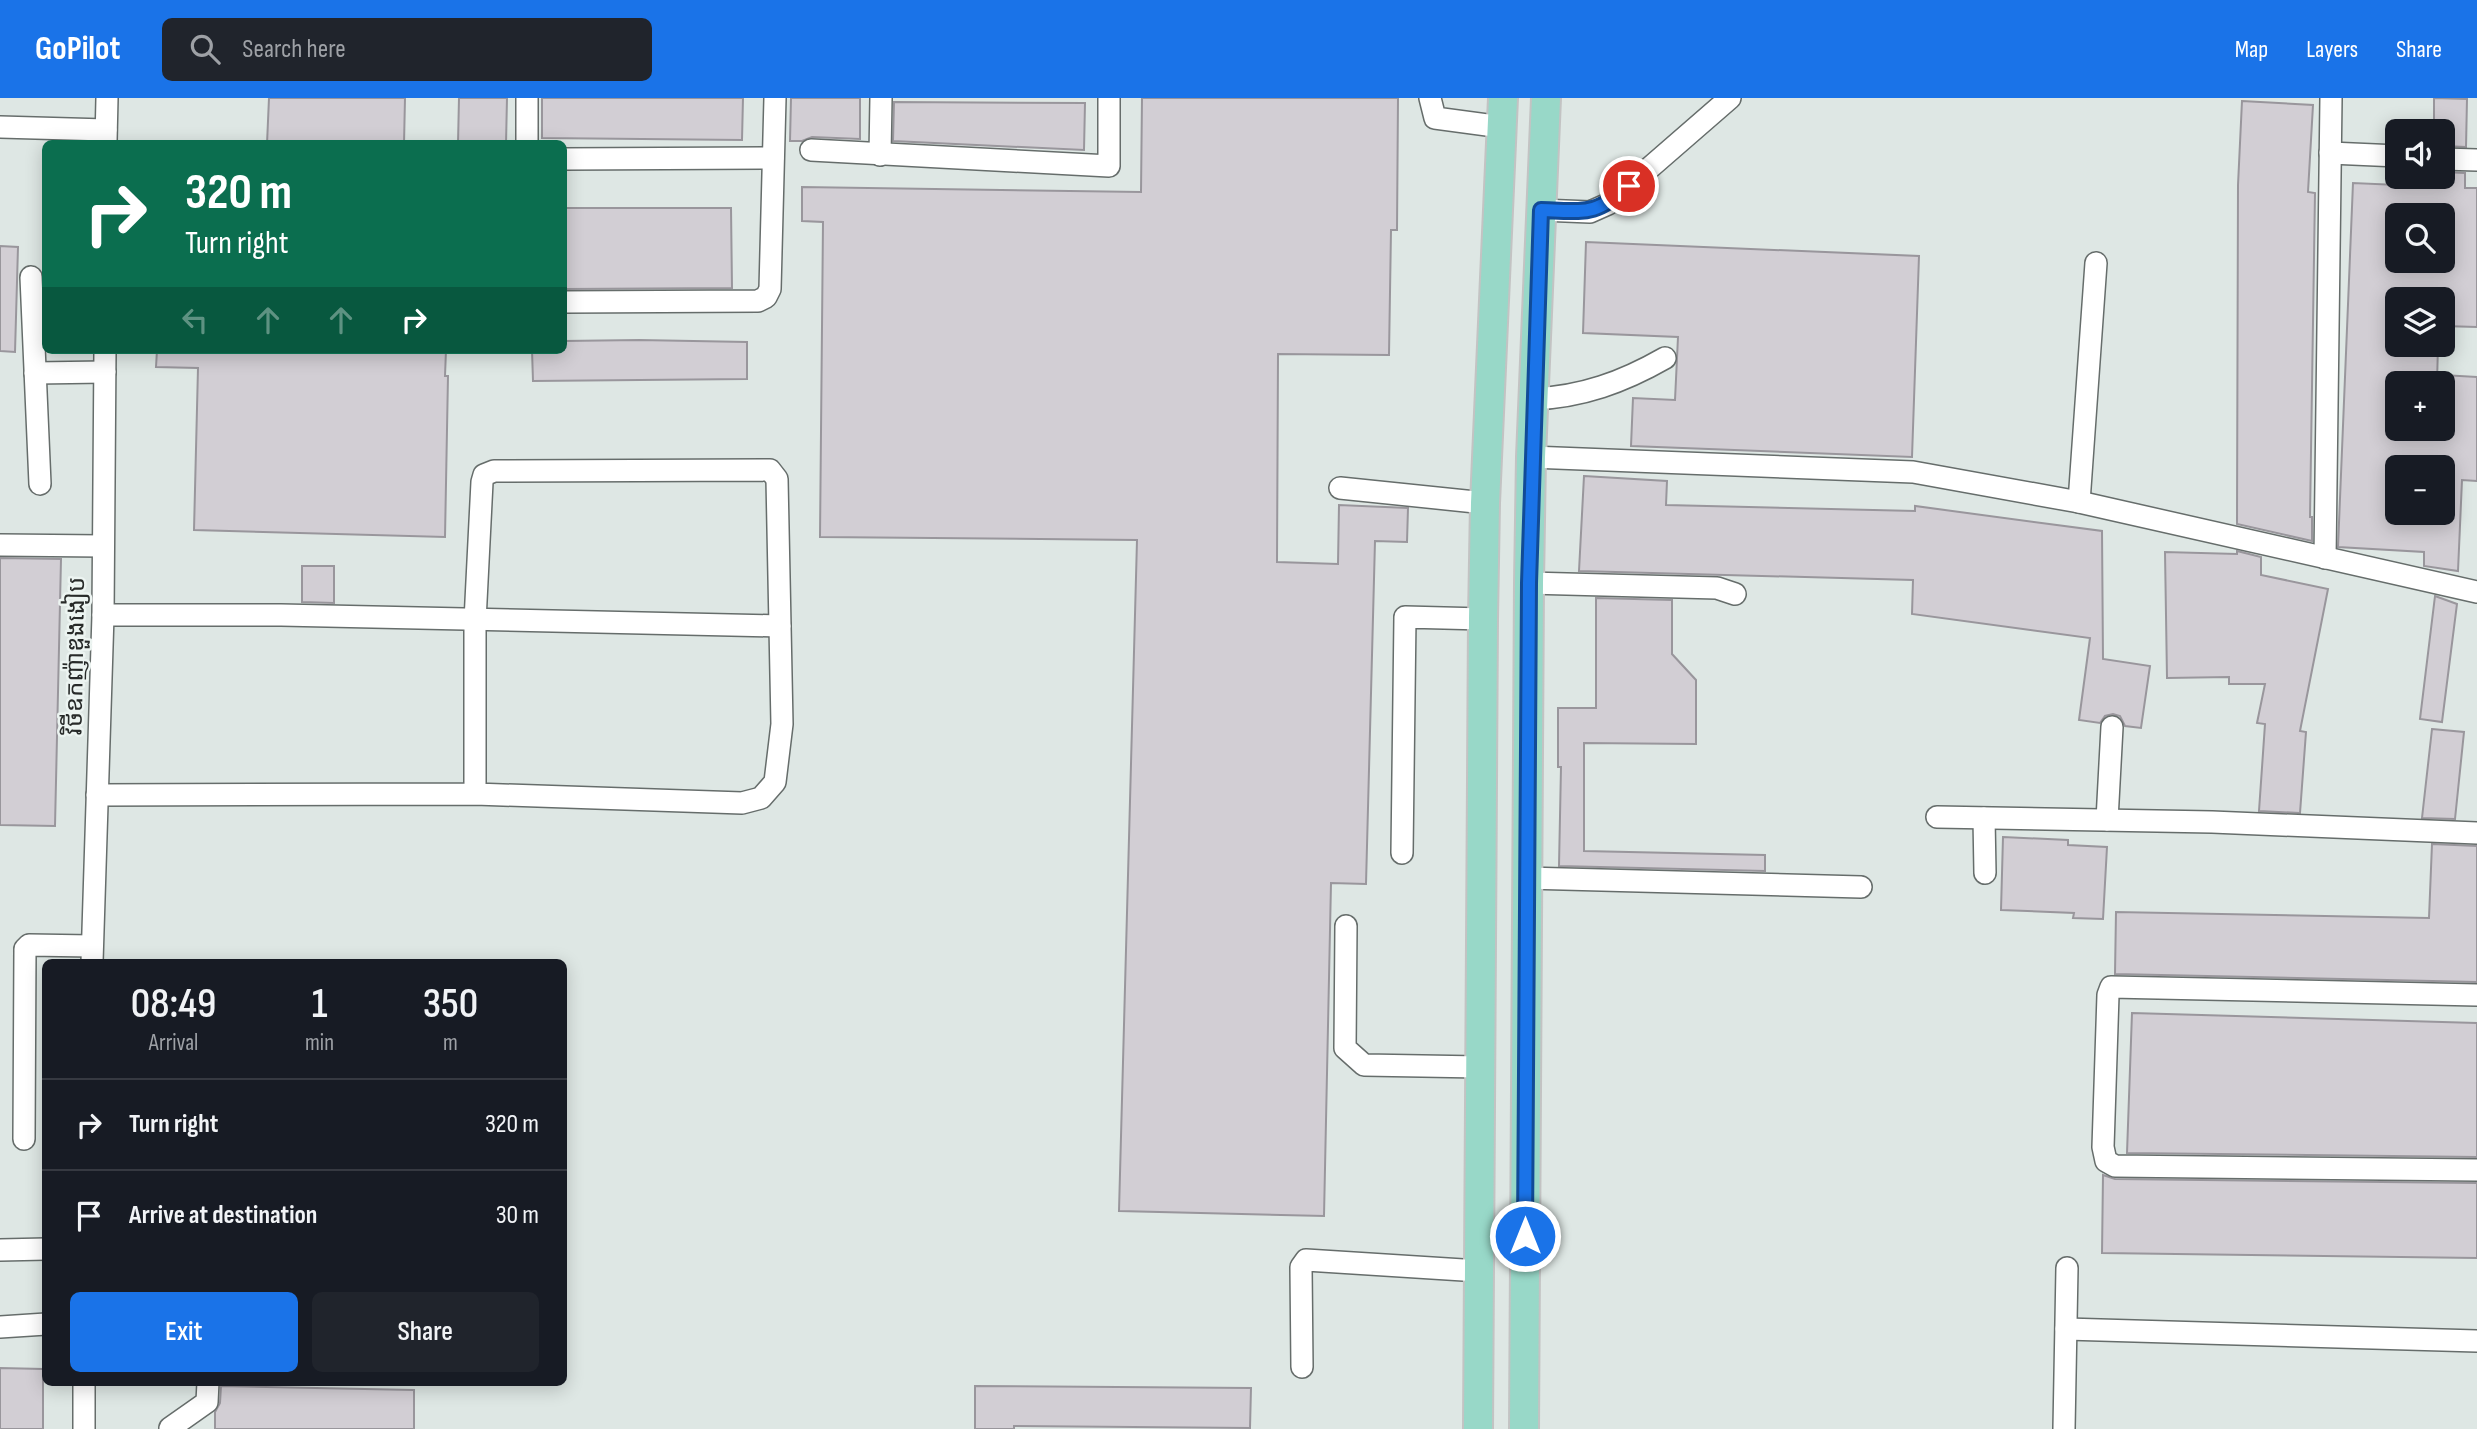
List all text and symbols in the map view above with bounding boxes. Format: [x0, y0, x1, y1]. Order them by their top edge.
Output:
search box [162, 18, 652, 81]
text: GoPilot [35, 29, 120, 69]
icon: search [186, 30, 224, 68]
text: Search here [242, 34, 346, 65]
text: Map [2235, 35, 2268, 64]
text: Layers [2306, 35, 2358, 64]
text: Share [2396, 35, 2442, 64]
map controls [2385, 119, 2455, 525]
button: sound [2385, 119, 2455, 189]
pin [1599, 156, 1659, 216]
text: 320 m [185, 164, 292, 223]
icon: arrive [1610, 167, 1648, 205]
icon: right [70, 168, 161, 259]
button: search [2385, 203, 2455, 273]
text: Turn right [185, 224, 289, 263]
button: layers [2385, 287, 2455, 357]
icon: left [176, 301, 214, 339]
icon: ahead [249, 301, 287, 339]
icon: ahead [322, 301, 360, 339]
icon: right [395, 301, 433, 339]
button: + [2385, 371, 2455, 441]
button: − [2385, 455, 2455, 525]
street label: វិថីឧកញ៉ាឌួងងៀប [58, 577, 91, 736]
text: 08:49 [131, 979, 216, 1030]
text: 1 [312, 979, 327, 1030]
text: 350 [423, 979, 478, 1030]
text: Arrival [149, 1029, 198, 1057]
text: min [305, 1029, 334, 1057]
text: m [443, 1029, 458, 1057]
icon: right [70, 1106, 108, 1144]
text: Turn right [129, 1109, 218, 1140]
text: 320 m [485, 1109, 539, 1140]
icon: arrive [70, 1197, 108, 1235]
position arrow [1488, 1199, 1562, 1273]
text: Arrive at destination [129, 1200, 317, 1231]
text: 30 m [496, 1200, 539, 1231]
button: Exit [70, 1292, 298, 1372]
button: Share [312, 1292, 539, 1372]

